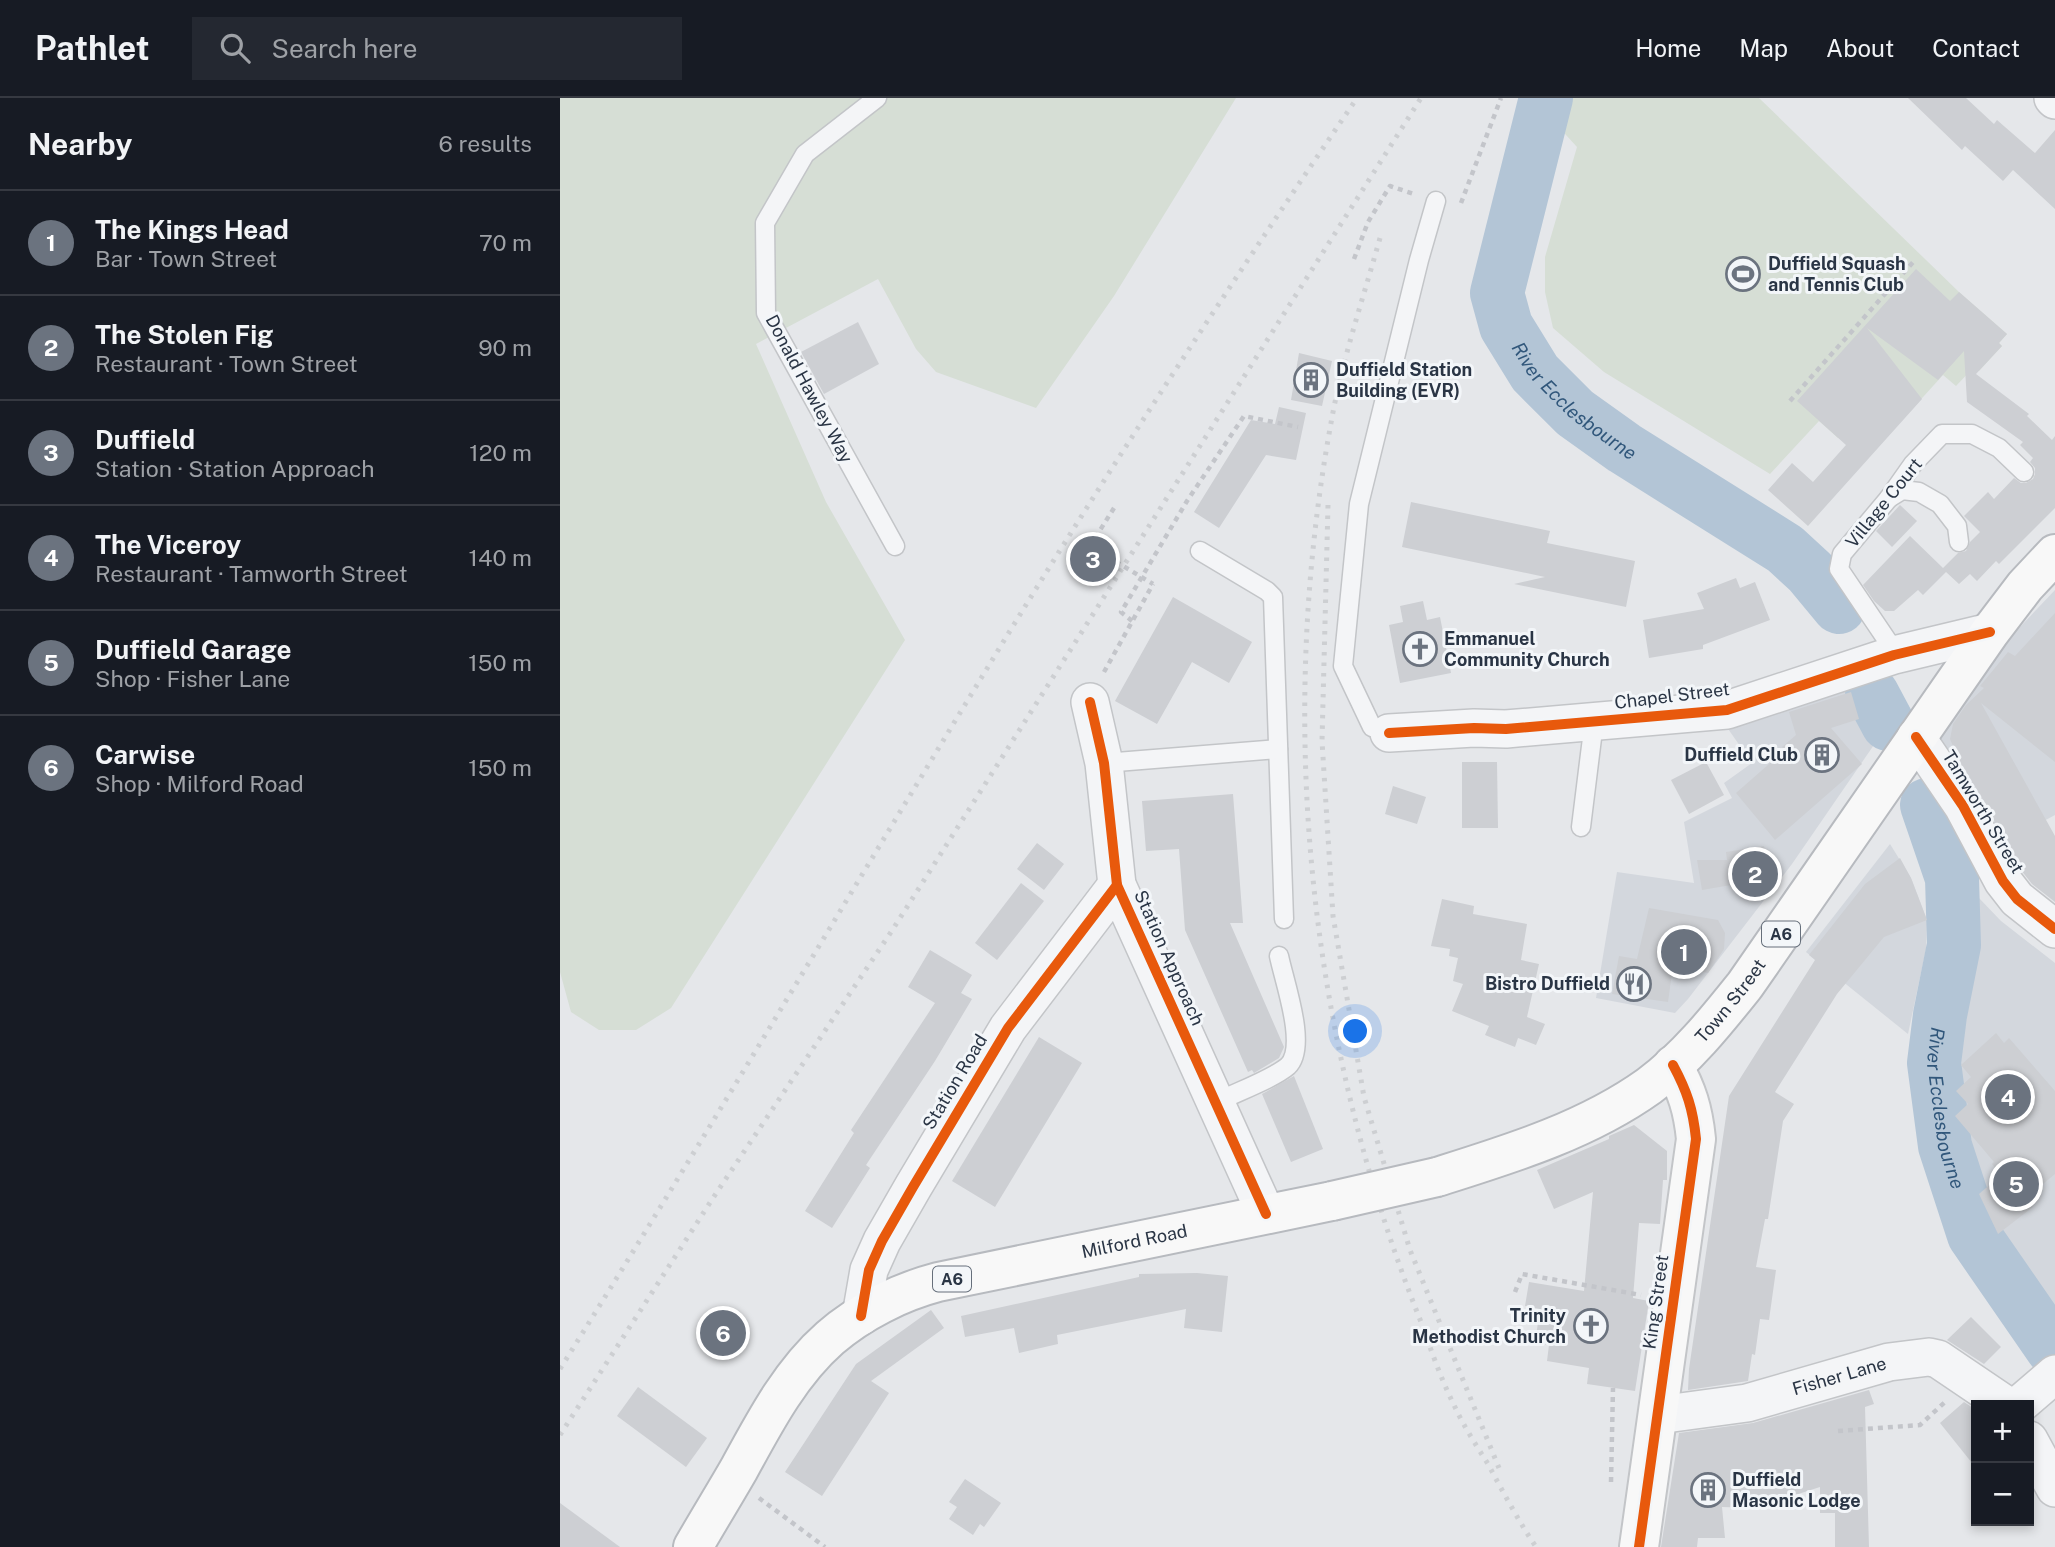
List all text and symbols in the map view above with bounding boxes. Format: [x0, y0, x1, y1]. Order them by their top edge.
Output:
search box [192, 17, 682, 80]
text: Pathlet [35, 29, 150, 67]
icon: search [216, 29, 254, 67]
text: Search here [272, 33, 418, 64]
text: Home [1635, 34, 1701, 62]
text: Map [1739, 34, 1788, 62]
text: About [1826, 34, 1894, 62]
text: Contact [1932, 34, 2020, 62]
text: Nearby [28, 126, 132, 162]
text: 6 results [439, 130, 532, 157]
text: The Kings Head [95, 214, 289, 245]
text: 1 [46, 229, 56, 256]
text: 70 m [479, 229, 532, 256]
text: Bar · Town Street [95, 245, 277, 272]
place label: Duffield Squash and Tennis Club [1768, 253, 1906, 295]
sports icon: Duffield Squash and Tennis Club [1724, 255, 1762, 293]
street label: Donald Hawley Way [761, 311, 858, 467]
text: The Stolen Fig [95, 319, 273, 350]
text: 2 [44, 334, 58, 361]
text: 90 m [478, 334, 532, 361]
water label: River Ecclesbourne [1507, 338, 1641, 464]
text: Restaurant · Town Street [95, 350, 358, 377]
place label: Duffield Station Building (EVR) [1336, 359, 1472, 401]
building icon: Duffield Station Building (EVR) [1292, 361, 1330, 399]
text: Duffield [95, 424, 195, 455]
text: 3 [43, 439, 59, 466]
text: 120 m [469, 439, 532, 466]
street label: Village Court [1841, 454, 1926, 552]
text: Station · Station Approach [95, 455, 375, 482]
text: The Viceroy [95, 529, 241, 560]
pin: 3 [1070, 533, 1116, 585]
text: 4 [43, 544, 59, 571]
text: 140 m [469, 544, 532, 571]
text: Restaurant · Tamworth Street [95, 560, 408, 587]
place label: Emmanuel Community Church [1444, 628, 1610, 670]
church icon: Emmanuel Community Church [1401, 630, 1439, 668]
text: Duffield Garage [95, 634, 291, 665]
text: 5 [43, 649, 59, 676]
text: 150 m [468, 649, 532, 676]
text: Shop · Fisher Lane [95, 665, 290, 692]
street label: Chapel Street [1613, 678, 1731, 713]
building icon: Duffield Club [1803, 736, 1841, 774]
text: Carwise [95, 739, 195, 770]
place label: Duffield Club [1684, 744, 1798, 765]
street label: Tamworth Street [1938, 746, 2028, 877]
text: 6 [43, 754, 59, 781]
text: 150 m [468, 754, 532, 781]
text: Shop · Milford Road [95, 770, 304, 797]
pin: 2 [1732, 848, 1778, 900]
street label: Station Approach [1130, 887, 1209, 1029]
road number: A6 [1762, 922, 1800, 946]
pin: 1 [1661, 926, 1707, 978]
street label: Town Street [1691, 955, 1770, 1047]
restaurant icon: Bistro Duffield [1615, 965, 1653, 1003]
place label: Bistro Duffield [1485, 973, 1610, 994]
your location [1338, 1014, 1372, 1048]
water label: River Ecclesbourne [1923, 1026, 1969, 1192]
street label: Station Road [918, 1030, 991, 1133]
pin: 4 [1985, 1071, 2031, 1123]
pin: 5 [1993, 1158, 2039, 1210]
street label: Milford Road [1079, 1220, 1189, 1262]
street label: King Street [1638, 1253, 1673, 1351]
road number: A6 [933, 1266, 971, 1292]
place label: Trinity Methodist Church [1412, 1305, 1566, 1347]
pin: 6 [700, 1307, 746, 1359]
church icon: Trinity Methodist Church [1572, 1307, 1610, 1345]
street label: Fisher Lane [1790, 1352, 1889, 1399]
map controls [1971, 1400, 2034, 1526]
button: + [1971, 1400, 2034, 1463]
button: − [1971, 1463, 2034, 1526]
place label: Duffield Masonic Lodge [1732, 1469, 1861, 1511]
building icon: Duffield Masonic Lodge [1689, 1471, 1727, 1509]

